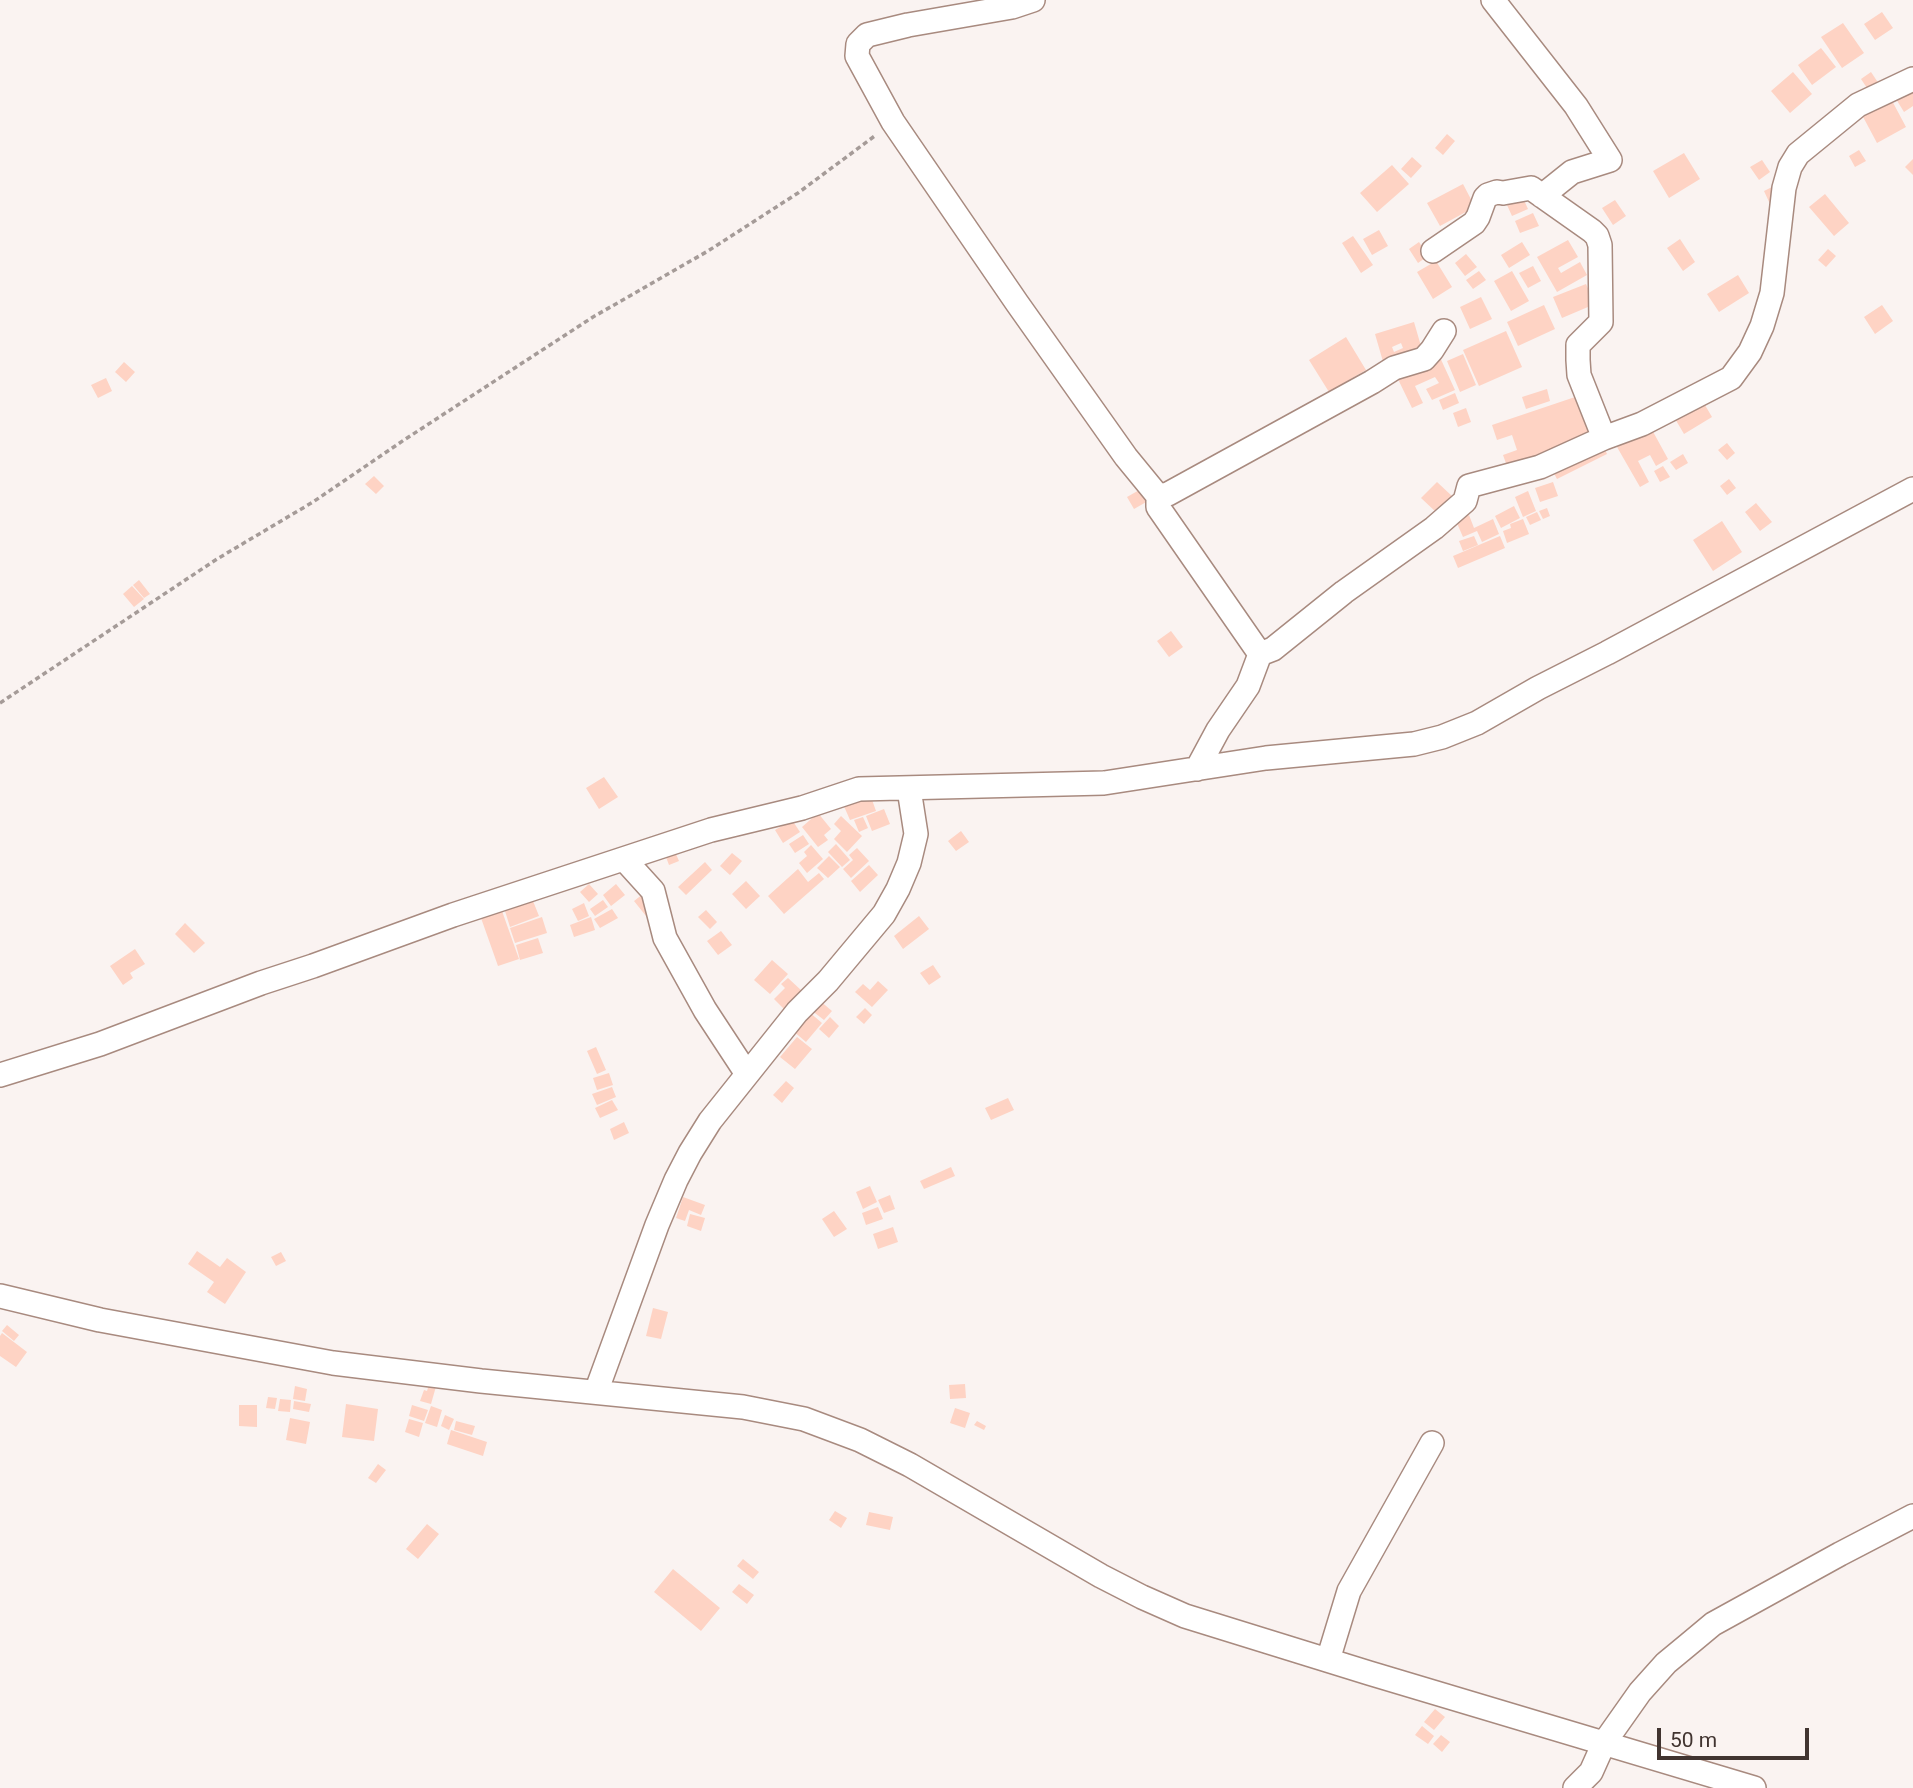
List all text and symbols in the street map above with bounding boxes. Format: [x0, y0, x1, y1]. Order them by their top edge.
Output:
scale bar [1661, 1714, 1813, 1758]
text: 50 m [1670, 1728, 1717, 1752]

